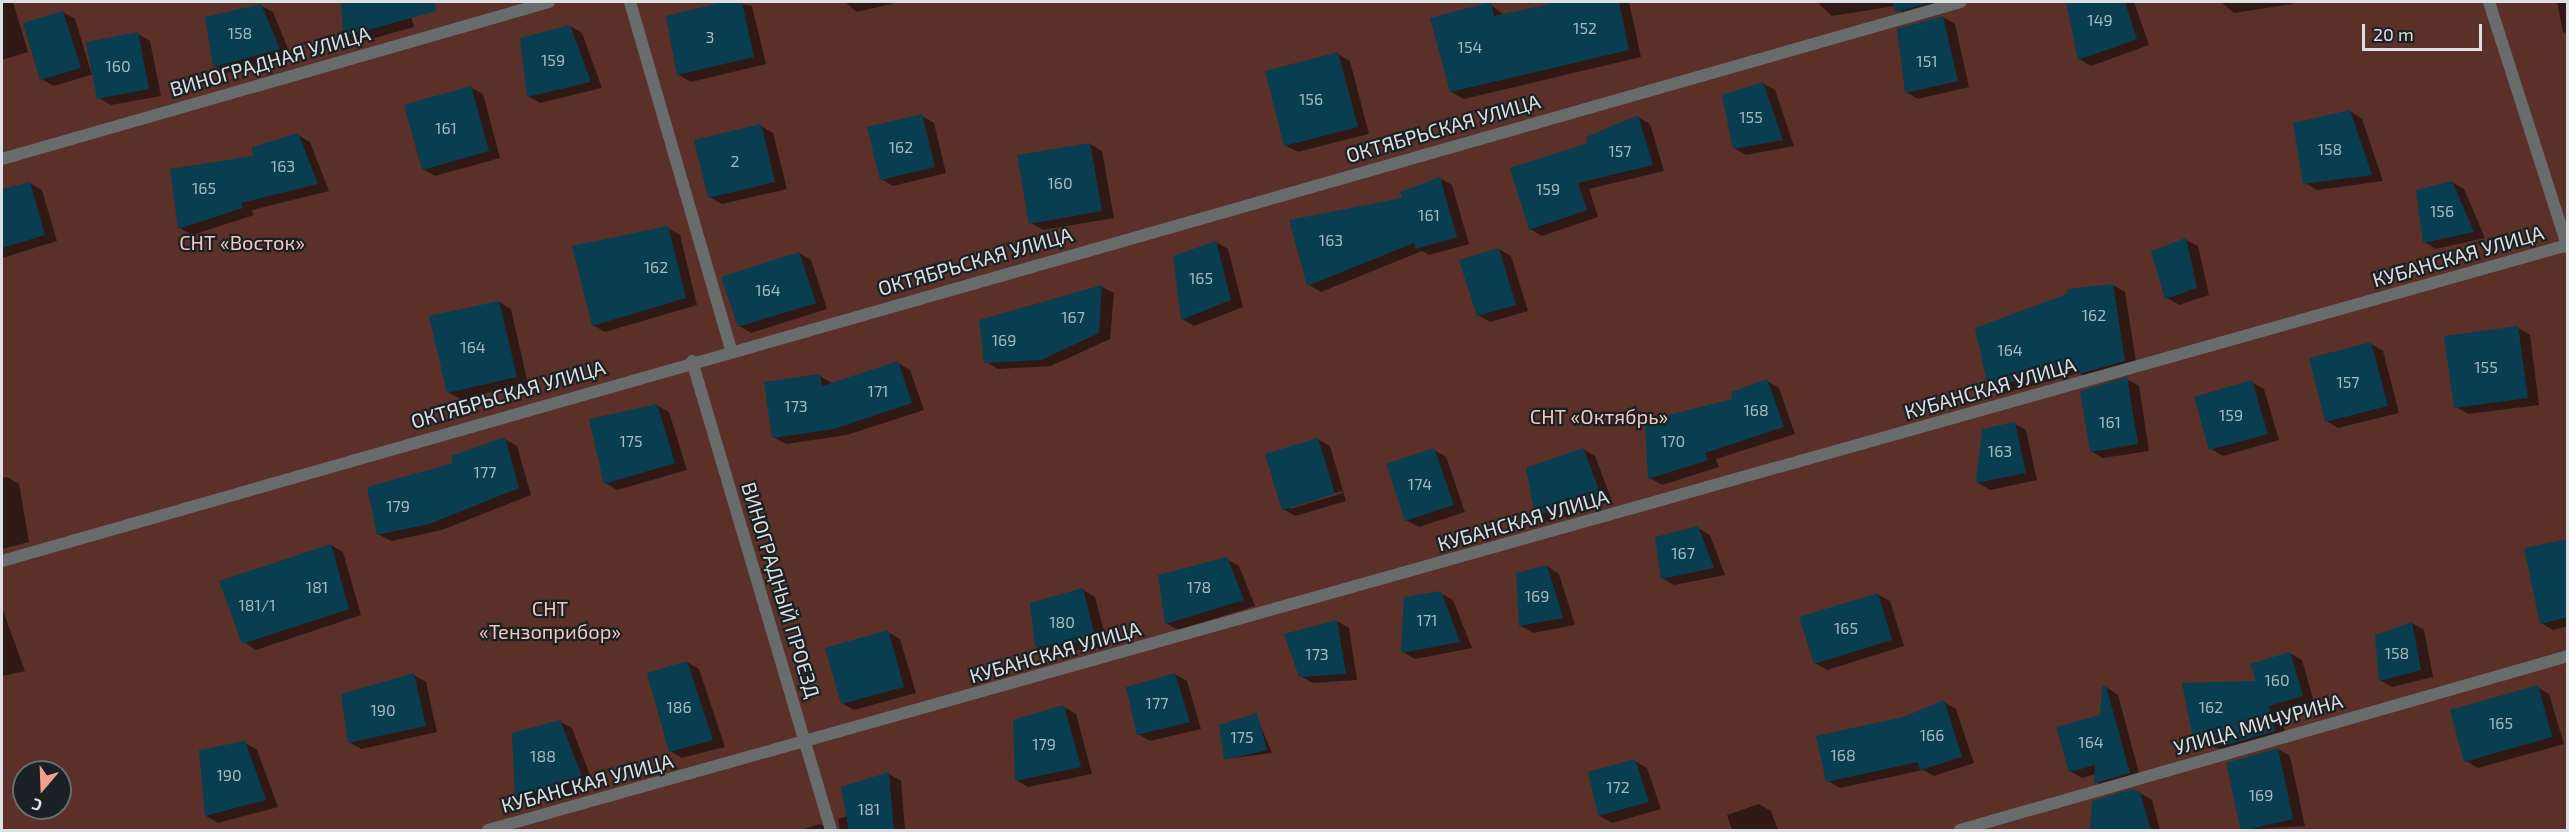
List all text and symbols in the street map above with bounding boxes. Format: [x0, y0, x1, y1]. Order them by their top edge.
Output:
house number: 149 [2087, 10, 2113, 30]
scale bar [2365, 12, 2485, 50]
house number: 152 [1573, 18, 1597, 38]
street label: ВИНОГРАДНАЯ УЛИЦА [167, 21, 373, 101]
house number: 158 [228, 23, 252, 43]
text: 20 m [2373, 23, 2414, 45]
house number: 3 [706, 27, 714, 47]
house number: 154 [1458, 37, 1482, 57]
house number: 159 [541, 50, 565, 70]
house number: 151 [1916, 51, 1938, 71]
house number: 160 [105, 56, 131, 76]
house number: 156 [1299, 89, 1323, 109]
street label: ОКТЯБРЬСКАЯ УЛИЦА [1343, 89, 1543, 167]
house number: 155 [1739, 107, 1763, 127]
house number: 161 [435, 118, 457, 138]
house number: 162 [889, 137, 913, 157]
house number: 158 [2318, 139, 2342, 159]
house number: 157 [1608, 141, 1632, 161]
house number: 2 [731, 151, 739, 171]
house number: 163 [271, 156, 295, 176]
house number: 160 [1047, 173, 1073, 193]
house number: 165 [192, 178, 216, 198]
house number: 159 [1536, 179, 1560, 199]
house number: 156 [2430, 201, 2454, 221]
house number: 161 [1418, 205, 1440, 225]
street label: КУБАНСКАЯ УЛИЦА [2370, 220, 2546, 292]
street label: ОКТЯБРЬСКАЯ УЛИЦА [875, 222, 1075, 300]
park label: СНТ «Восток» [179, 230, 305, 254]
house number: 163 [1319, 230, 1343, 250]
house number: 162 [644, 257, 668, 277]
house number: 165 [1189, 268, 1213, 288]
house number: 164 [755, 280, 781, 300]
house number: 162 [2082, 305, 2106, 325]
house number: 167 [1061, 307, 1085, 327]
house number: 169 [992, 330, 1016, 350]
house number: 164 [460, 337, 486, 357]
house number: 164 [1997, 340, 2023, 360]
street label: КУБАНСКАЯ УЛИЦА [1902, 352, 2078, 424]
street label: ОКТЯБРЬСКАЯ УЛИЦА [408, 355, 608, 433]
house number: 155 [2474, 357, 2498, 377]
house number: 157 [2336, 372, 2360, 392]
house number: 171 [868, 381, 888, 401]
house number: 173 [784, 396, 808, 416]
house number: 168 [1743, 400, 1769, 420]
park label: СНТ «Октябрь» [1530, 404, 1668, 428]
house number: 159 [2219, 405, 2243, 425]
house number: 161 [2099, 412, 2121, 432]
house number: 175 [619, 431, 643, 451]
house number: 170 [1661, 431, 1685, 451]
house number: 163 [1988, 441, 2012, 461]
house number: 177 [474, 462, 496, 482]
house number: 174 [1408, 474, 1432, 494]
street label: ВИНОГРАДНЫЙ ПРОЕЗД [737, 479, 825, 701]
street label: КУБАНСКАЯ УЛИЦА [1435, 484, 1611, 556]
house number: 179 [386, 496, 410, 516]
house number: 167 [1671, 543, 1695, 563]
house number: 181 [306, 577, 328, 597]
house number: 178 [1187, 577, 1211, 597]
house number: 169 [1525, 586, 1549, 606]
house number: 181/1 [238, 595, 276, 615]
park label: СНТ «Тензоприбор» [479, 597, 621, 644]
house number: 171 [1417, 610, 1437, 630]
house number: 180 [1049, 612, 1075, 632]
street label: КУБАНСКАЯ УЛИЦА [967, 616, 1143, 688]
house number: 165 [1834, 618, 1858, 638]
house number: 158 [2385, 643, 2409, 663]
house number: 173 [1305, 644, 1329, 664]
house number: 160 [2264, 670, 2290, 690]
street label: УЛИЦА МИЧУРИНА [2171, 688, 2345, 760]
house number: 177 [1146, 693, 1168, 713]
house number: 186 [666, 697, 692, 717]
house number: 162 [2199, 697, 2223, 717]
house number: 190 [370, 700, 396, 720]
house number: 165 [2489, 713, 2513, 733]
house number: 166 [1920, 725, 1944, 745]
house number: 175 [1230, 727, 1254, 747]
house number: 164 [2078, 732, 2104, 752]
house number: 179 [1032, 734, 1056, 754]
house number: 168 [1830, 745, 1856, 765]
house number: 188 [530, 746, 556, 766]
street label: КУБАНСКАЯ УЛИЦА [498, 748, 676, 818]
north arrow [12, 760, 72, 820]
house number: 190 [216, 765, 242, 785]
house number: 172 [1606, 777, 1630, 797]
house number: 169 [2249, 785, 2273, 805]
text: С [29, 795, 44, 816]
house number: 181 [858, 799, 880, 819]

